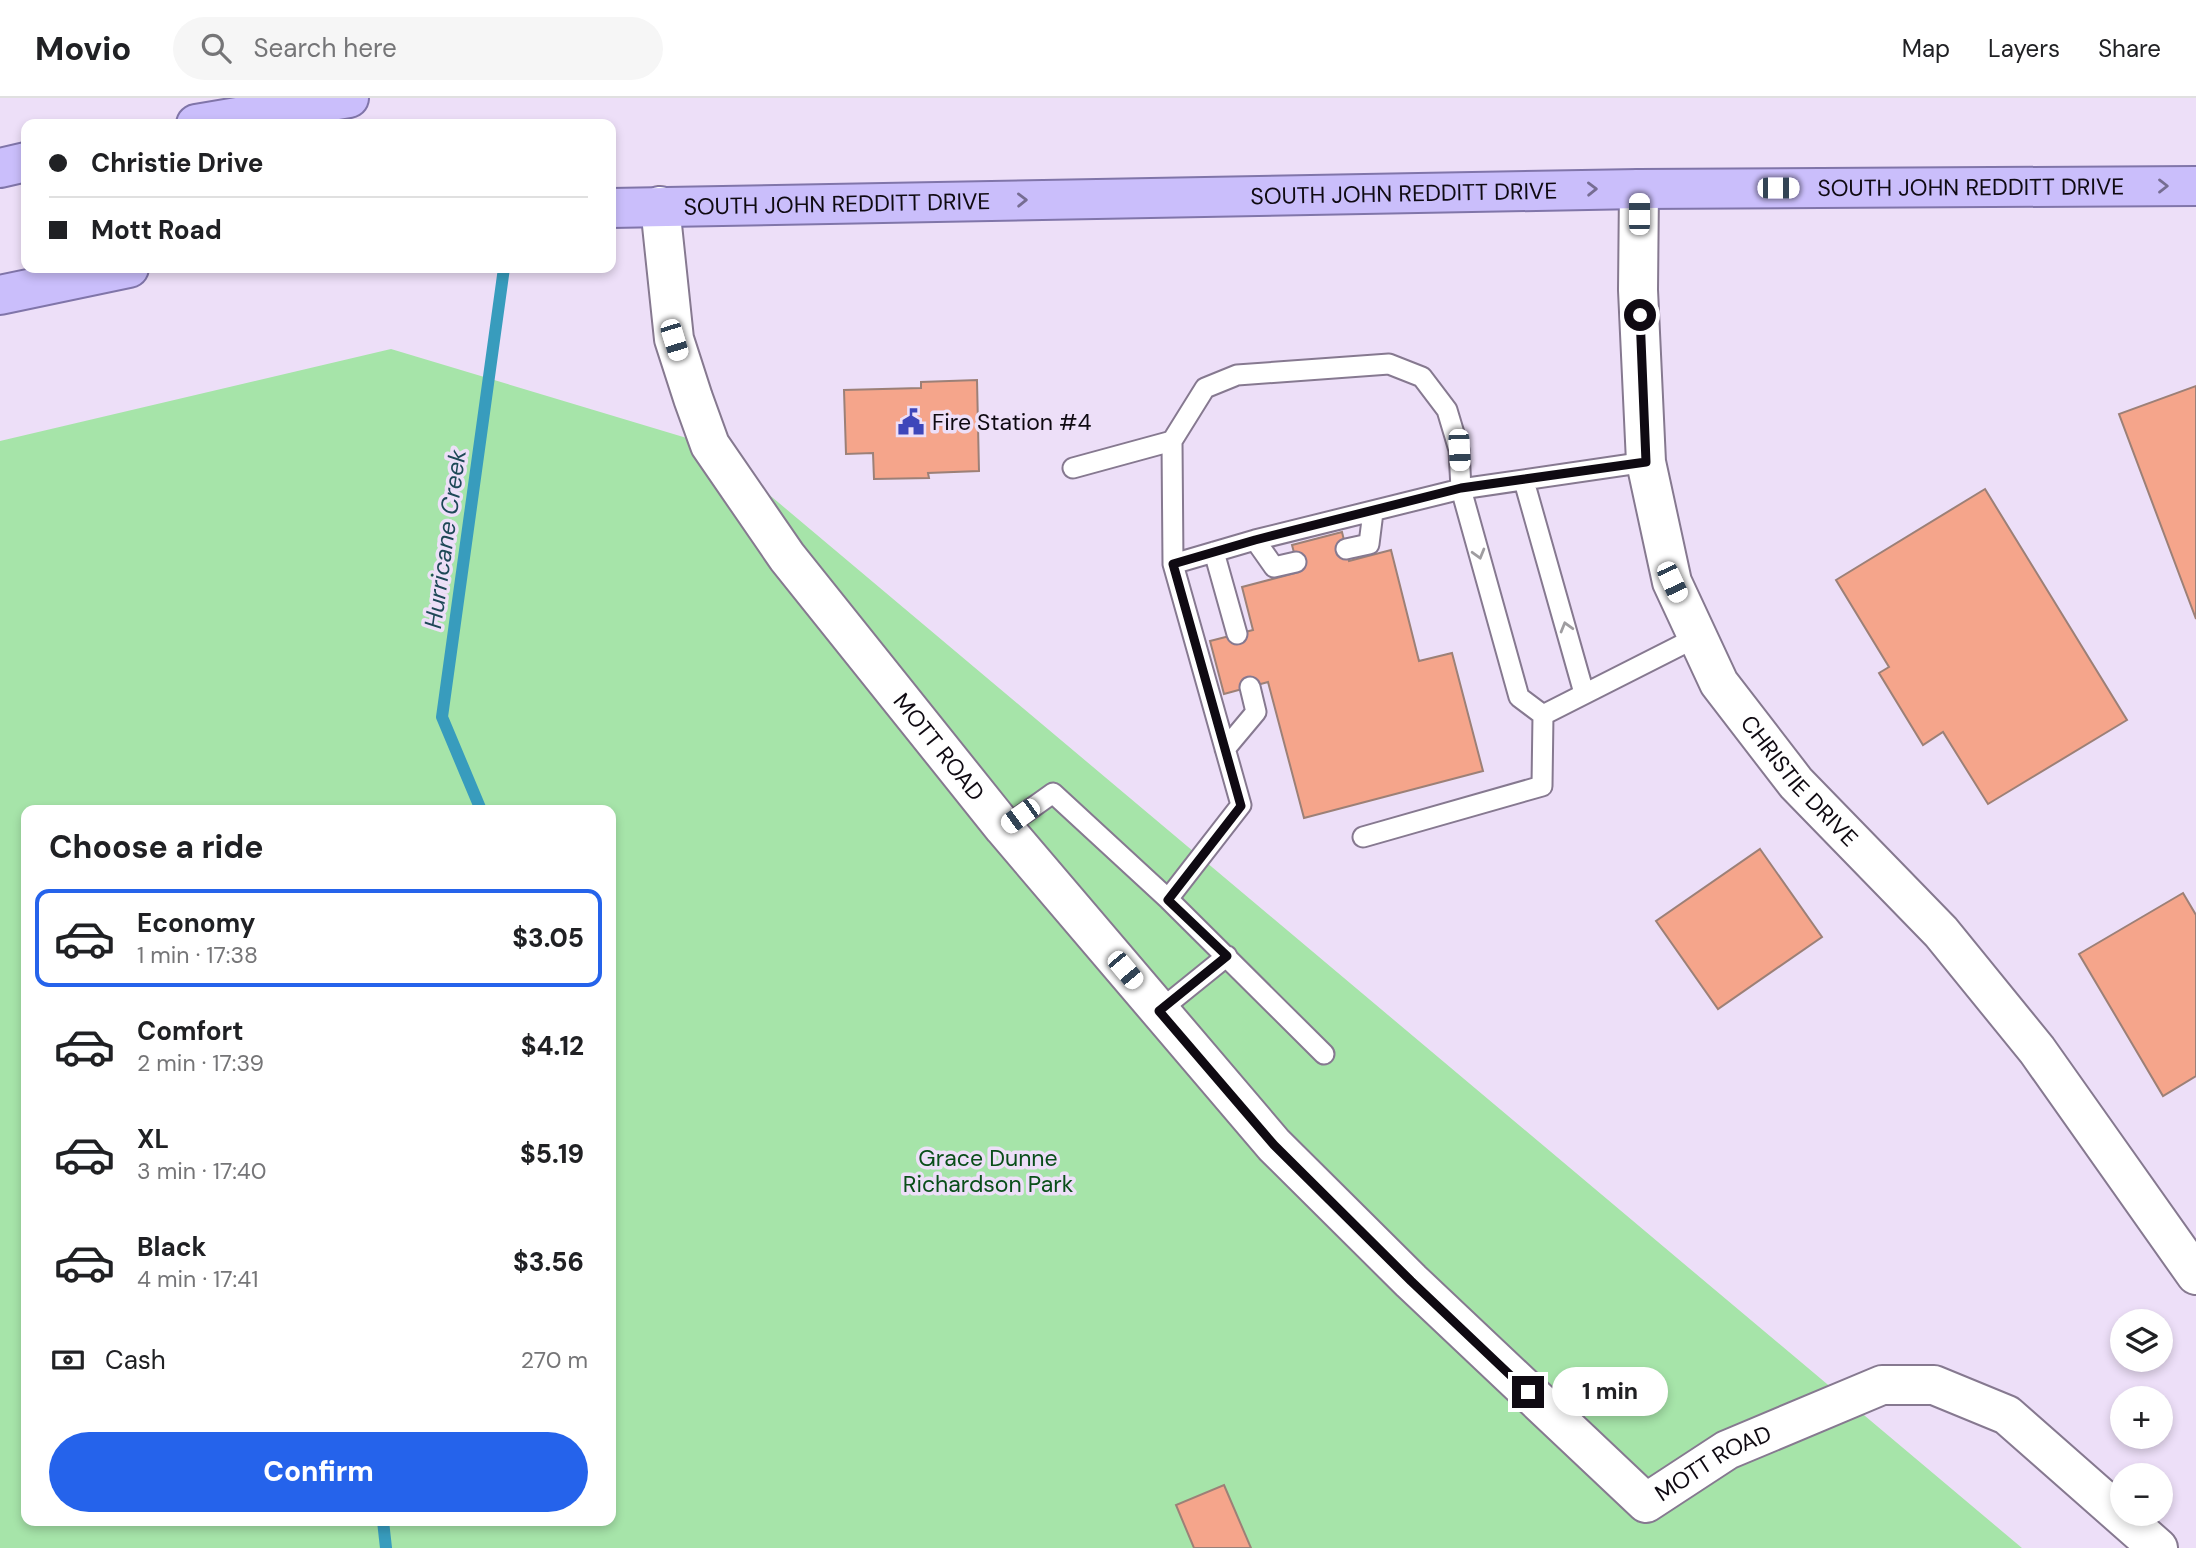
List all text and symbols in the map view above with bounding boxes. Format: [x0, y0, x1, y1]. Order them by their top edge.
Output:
search box [173, 17, 663, 80]
text: Movio [35, 27, 131, 70]
icon: search [197, 29, 235, 67]
text: Search here [253, 31, 397, 65]
text: Map [1902, 33, 1950, 64]
text: Layers [1988, 33, 2060, 64]
text: Share [2098, 33, 2161, 64]
text: Christie Drive [91, 146, 263, 180]
street label: SOUTH JOHN REDDITT DRIVE [1817, 171, 2124, 203]
street label: SOUTH JOHN REDDITT DRIVE [1250, 176, 1558, 211]
car [1758, 178, 1800, 199]
one-way arrow [2158, 178, 2169, 194]
one-way arrow [1587, 182, 1598, 197]
street label: SOUTH JOHN REDDITT DRIVE [683, 186, 991, 222]
one-way arrow [1017, 192, 1028, 207]
car [1629, 193, 1650, 235]
text: Mott Road [91, 213, 222, 247]
route start [1624, 299, 1656, 331]
car [658, 317, 691, 363]
public building icon: Fire Station #4 [896, 407, 926, 437]
place label: Fire Station #4 [932, 407, 1092, 437]
car [1448, 428, 1471, 472]
water label: Hurricane Creek [417, 447, 473, 631]
one-way arrow [1471, 548, 1486, 560]
car [1654, 559, 1691, 605]
one-way arrow [1559, 622, 1574, 634]
street label: MOTT ROAD [887, 687, 991, 807]
street label: CHRISTIE DRIVE [1734, 709, 1865, 853]
car [997, 795, 1044, 837]
text: Choose a ride [49, 826, 264, 868]
text: Economy [137, 906, 255, 940]
icon: car [53, 907, 116, 970]
text: $3.05 [512, 921, 584, 955]
text: 1 min · 17:38 [137, 940, 258, 970]
car [1104, 947, 1147, 993]
text: Comfort [137, 1014, 243, 1048]
icon: car [53, 1015, 116, 1078]
text: $4.12 [521, 1029, 584, 1063]
text: 2 min · 17:39 [137, 1048, 264, 1078]
text: XL [137, 1122, 169, 1156]
icon: car [53, 1123, 116, 1186]
text: $5.19 [520, 1137, 584, 1171]
park label: Grace Dunne Richardson Park [903, 1143, 1074, 1199]
text: 3 min · 17:40 [137, 1156, 267, 1186]
text: Black [137, 1230, 207, 1264]
icon: car [53, 1231, 116, 1294]
text: $3.56 [513, 1245, 584, 1279]
text: 4 min · 17:41 [137, 1264, 258, 1294]
map controls [2110, 1309, 2173, 1526]
button: layers [2110, 1309, 2173, 1372]
icon: cash [49, 1341, 87, 1379]
text: Cash [105, 1343, 166, 1377]
text: 270 m [521, 1345, 588, 1375]
callout: 1 min [1552, 1368, 1668, 1416]
route end [1512, 1376, 1544, 1408]
text: 1 min [1582, 1376, 1638, 1406]
button: + [2110, 1386, 2173, 1449]
street label: MOTT ROAD [1649, 1418, 1776, 1508]
button: Confirm [49, 1432, 588, 1512]
button: − [2110, 1463, 2173, 1526]

